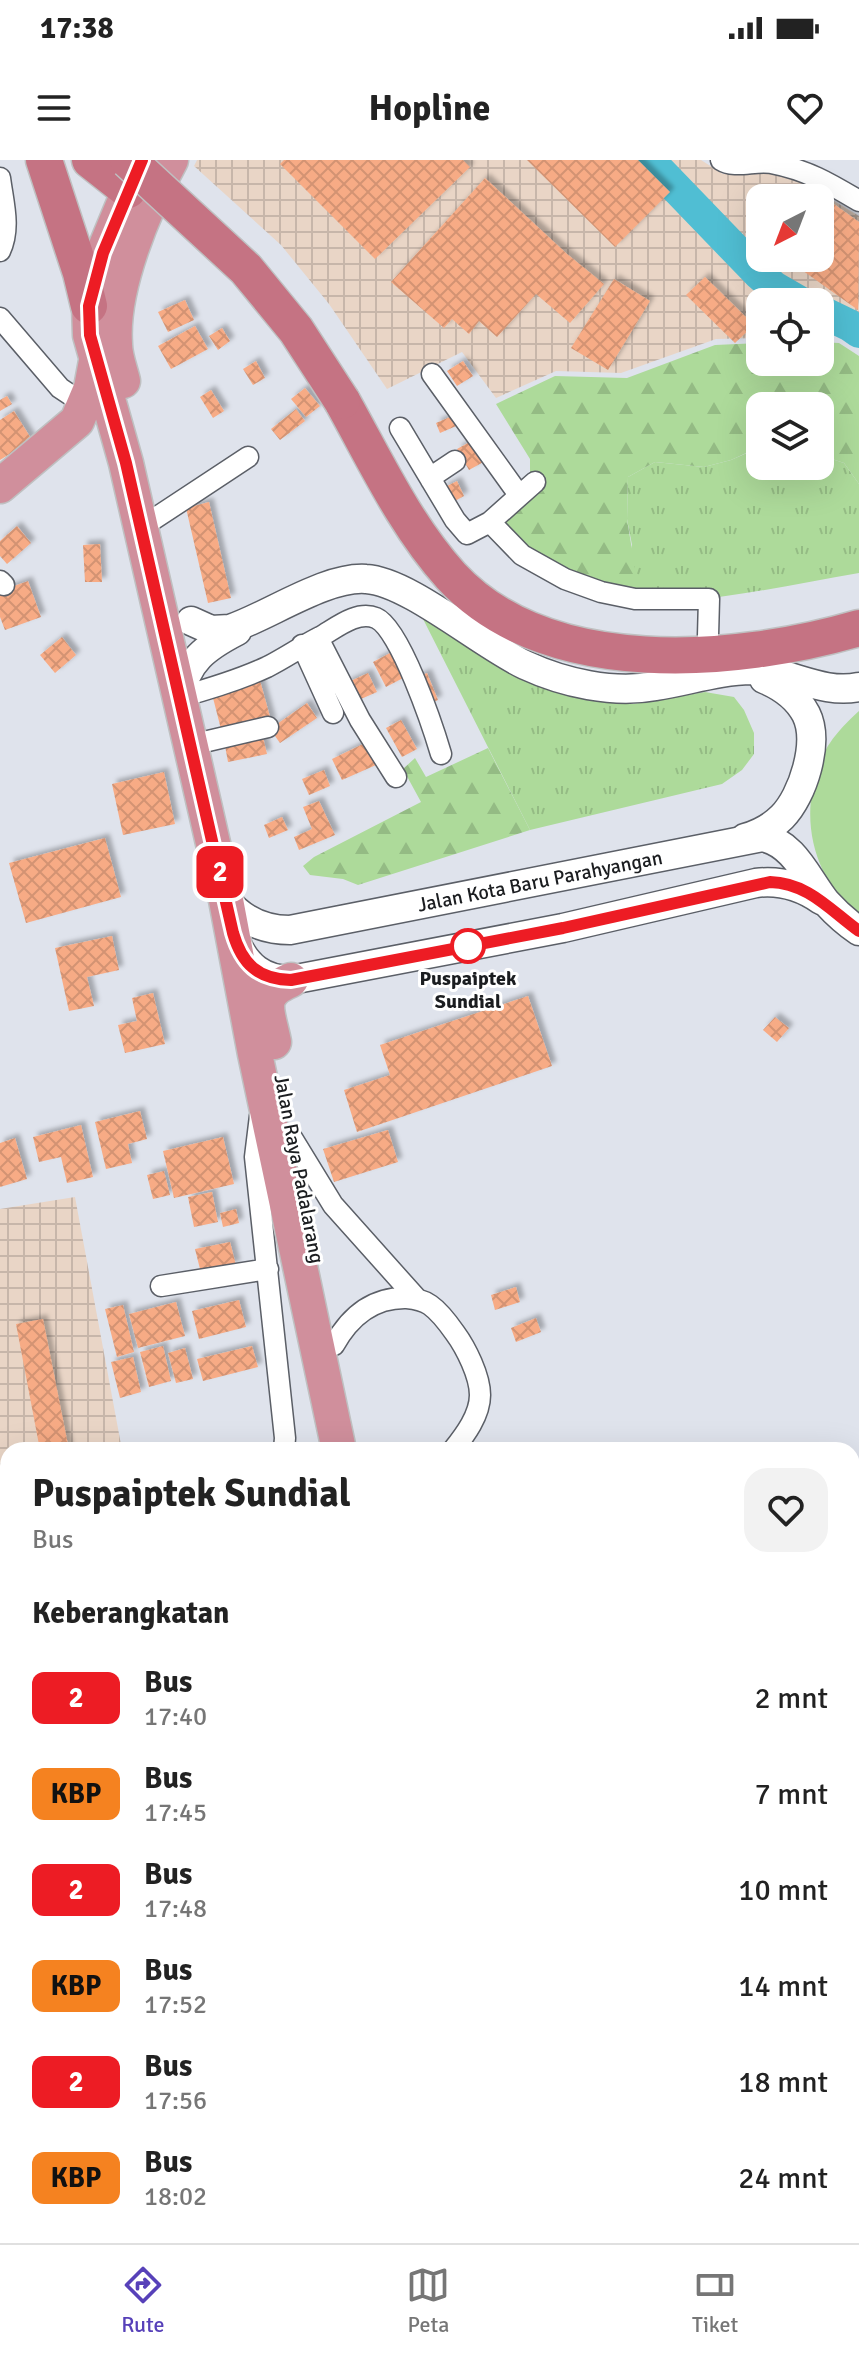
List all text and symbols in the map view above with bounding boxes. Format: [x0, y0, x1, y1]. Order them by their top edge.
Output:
text: 17:38 [40, 10, 114, 47]
icon: menu [32, 86, 76, 130]
text: Hopline [369, 86, 491, 131]
icon: heart [783, 86, 827, 130]
north arrow [746, 184, 834, 272]
map controls [746, 184, 834, 480]
button: locate [746, 288, 834, 376]
button: layers [746, 392, 834, 480]
street label: Jalan Kota Baru Parahyangan [415, 844, 665, 917]
line badge: 2 [194, 846, 246, 898]
text: 2 [212, 855, 228, 889]
marker: Puspaiptek Sundial [451, 929, 485, 963]
place label: Puspaiptek Sundial [420, 966, 517, 1014]
street label: Jalan Raya Padalarang [268, 1072, 330, 1266]
button: heart [744, 1468, 828, 1552]
text: Puspaiptek Sundial [32, 1470, 351, 1517]
text: Bus [32, 1524, 73, 1556]
text: Keberangkatan [32, 1595, 230, 1632]
text: Bus [144, 1664, 192, 1701]
text: 2 mnt [754, 1680, 828, 1717]
text: 2 [68, 1681, 84, 1715]
text: 17:40 [144, 1701, 207, 1733]
text: Bus [144, 1760, 192, 1797]
text: 7 mnt [754, 1776, 828, 1813]
text: KBP [50, 1777, 102, 1811]
text: 17:45 [144, 1797, 207, 1829]
text: Bus [144, 1856, 192, 1893]
text: 10 mnt [738, 1872, 828, 1909]
text: 2 [68, 1873, 84, 1907]
text: 17:48 [144, 1893, 207, 1925]
text: Bus [144, 1952, 192, 1989]
text: 14 mnt [738, 1968, 828, 2005]
text: KBP [50, 1969, 102, 2003]
text: 17:52 [144, 1989, 207, 2021]
text: Bus [144, 2048, 192, 2085]
text: 18 mnt [738, 2064, 828, 2101]
text: 2 [68, 2065, 84, 2099]
text: 17:56 [144, 2085, 207, 2117]
text: Bus [144, 2144, 192, 2181]
text: 24 mnt [738, 2160, 828, 2197]
text: KBP [50, 2161, 102, 2195]
text: 18:02 [144, 2181, 207, 2213]
tab: Rute [121, 2263, 165, 2338]
tab: Peta [406, 2263, 450, 2338]
tab: Tiket [692, 2263, 738, 2338]

